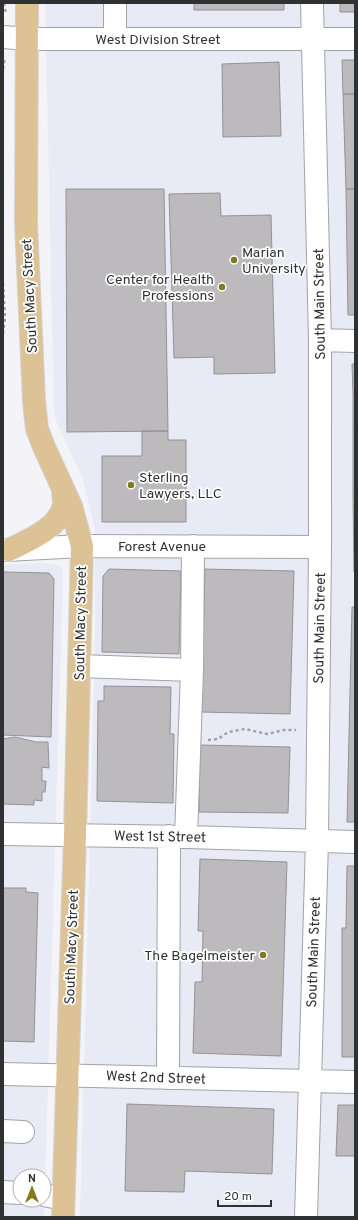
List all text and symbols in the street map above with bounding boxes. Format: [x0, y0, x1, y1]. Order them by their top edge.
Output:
street label: West Division Street [95, 32, 221, 49]
street label: South Macy Street [19, 238, 42, 354]
place label: Marian University [242, 245, 306, 278]
street label: South Main Street [311, 248, 330, 360]
marker: Marian University [229, 255, 239, 265]
place label: Center for Health Professions [106, 272, 214, 305]
marker: Center for Health Professions [217, 282, 227, 292]
place label: Sterling Lawyers, LLC [139, 470, 222, 503]
marker: Sterling Lawyers, LLC [126, 480, 136, 490]
street label: Forest Avenue [118, 539, 206, 556]
street label: South Macy Street [72, 565, 91, 681]
street label: South Main Street [311, 572, 330, 684]
street label: West 1st Street [114, 828, 206, 847]
street label: South Macy Street [62, 889, 83, 1005]
street label: South Main Street [304, 896, 325, 1008]
place label: The Bagelmeister [144, 948, 256, 965]
marker: The Bagelmeister [258, 950, 268, 960]
street label: West 2nd Street [106, 1068, 206, 1089]
north arrow [12, 1168, 52, 1208]
text: N [28, 1172, 36, 1186]
scale bar [218, 1182, 271, 1208]
text: 20 m [224, 1189, 252, 1205]

